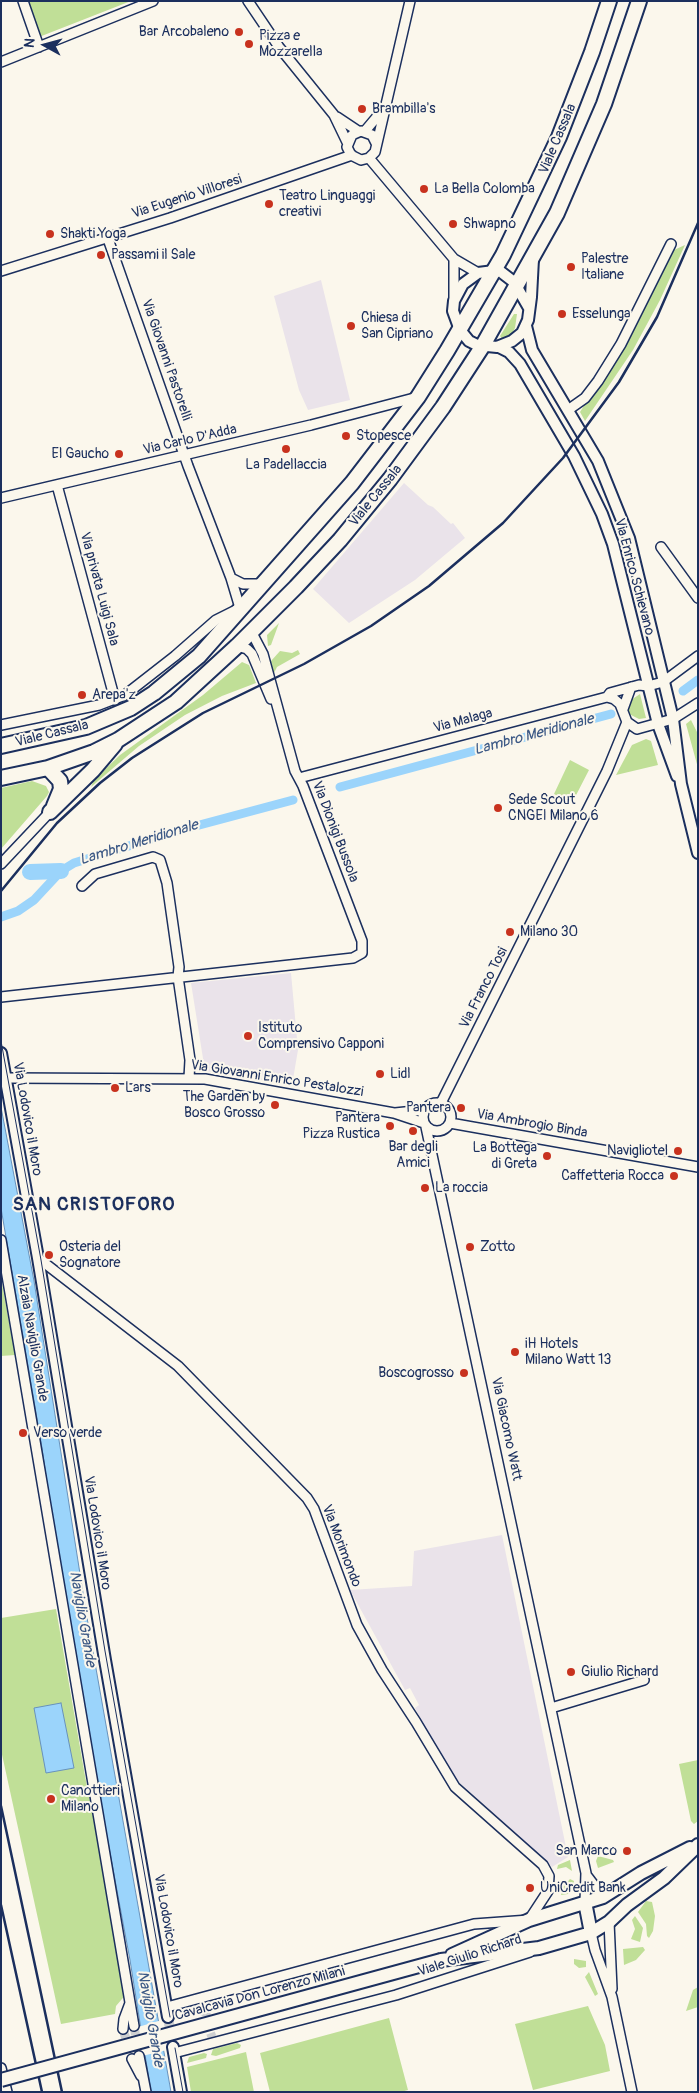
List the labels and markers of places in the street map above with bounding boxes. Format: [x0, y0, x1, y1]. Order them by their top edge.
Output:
place label: Bar Arcobaleno [139, 24, 229, 40]
marker: Bar Arcobaleno [233, 26, 245, 38]
place label: Pizza e Mozzarella [259, 28, 322, 60]
marker: Pizza e Mozzarella [243, 38, 255, 50]
place label: Brambilla's [372, 101, 435, 117]
marker: Brambilla's [356, 103, 368, 115]
place label: La Bella Colomba [434, 181, 535, 197]
marker: La Bella Colomba [418, 183, 430, 195]
place label: Teatro Linguaggi creativi [279, 188, 375, 220]
marker: Teatro Linguaggi creativi [263, 198, 275, 210]
place label: Shwapno [463, 216, 516, 232]
marker: Shwapno [447, 218, 459, 230]
place label: Shakti Yoga [60, 226, 126, 242]
marker: Shakti Yoga [44, 228, 56, 240]
place label: Passami il Sale [111, 247, 195, 263]
marker: Passami il Sale [95, 249, 107, 261]
place label: Palestre Italiane [581, 251, 628, 284]
marker: Palestre Italiane [565, 261, 577, 273]
place label: Esselunga [572, 306, 631, 322]
marker: Esselunga [556, 308, 568, 320]
place label: Chiesa di San Cipriano [361, 310, 433, 342]
marker: Chiesa di San Cipriano [345, 320, 357, 332]
place label: Stopesce [356, 428, 411, 444]
marker: Stopesce [340, 430, 352, 442]
marker: La Padellaccia [280, 443, 292, 455]
place label: El Gaucho [52, 446, 109, 462]
marker: El Gaucho [113, 448, 125, 460]
place label: La Padellaccia [245, 457, 327, 473]
place label: Arepa'z [92, 687, 136, 703]
marker: Arepa'z [76, 689, 88, 701]
place label: Sede Scout CNGEI Milano 6 [508, 792, 599, 824]
marker: Sede Scout CNGEI Milano 6 [492, 802, 504, 814]
place label: Milano 30 [520, 924, 578, 940]
marker: Milano 30 [504, 926, 516, 938]
place label: Istituto Comprensivo Capponi [258, 1020, 384, 1052]
marker: Istituto Comprensivo Capponi [242, 1030, 254, 1042]
place label: Lidl [390, 1066, 411, 1082]
marker: Lidl [374, 1068, 386, 1080]
place label: Lars [125, 1080, 151, 1096]
marker: Lars [109, 1082, 121, 1094]
place label: The Garden by Bosco Grosso [183, 1089, 265, 1122]
marker: The Garden by Bosco Grosso [269, 1099, 281, 1111]
place label: Pantera [406, 1100, 451, 1116]
marker: Pantera [455, 1102, 467, 1114]
place label: Pantera Pizza Rustica [302, 1110, 380, 1142]
marker: Pantera Pizza Rustica [384, 1120, 396, 1132]
marker: Bar degli Amici [407, 1125, 419, 1137]
place label: Bar degli Amici [388, 1139, 438, 1172]
place label: La Bottega di Greta [472, 1140, 537, 1172]
place label: Navigliotel [607, 1143, 668, 1159]
marker: Navigliotel [672, 1145, 684, 1157]
marker: La Bottega di Greta [541, 1150, 553, 1162]
place label: Caffetteria Rocca [561, 1168, 664, 1184]
marker: Caffetteria Rocca [668, 1170, 680, 1182]
place label: La roccia [435, 1180, 488, 1196]
marker: La roccia [419, 1182, 431, 1194]
place label: Osteria del Sognatore [59, 1239, 121, 1272]
place label: Zotto [480, 1239, 515, 1255]
marker: Zotto [464, 1241, 476, 1253]
marker: Osteria del Sognatore [43, 1249, 55, 1261]
place label: iH Hotels Milano Watt 13 [525, 1336, 611, 1368]
marker: iH Hotels Milano Watt 13 [509, 1346, 521, 1358]
place label: Boscogrosso [378, 1365, 454, 1381]
marker: Boscogrosso [458, 1367, 470, 1379]
place label: Verso verde [33, 1425, 102, 1441]
marker: Verso verde [17, 1427, 29, 1439]
place label: Giulio Richard [581, 1664, 659, 1680]
marker: Giulio Richard [565, 1666, 577, 1678]
place label: Canottieri Milano [61, 1783, 120, 1815]
marker: Canottieri Milano [45, 1793, 57, 1805]
place label: San Marco [556, 1843, 617, 1859]
marker: San Marco [621, 1845, 633, 1857]
place label: UniCredit Bank [540, 1880, 626, 1896]
marker: UniCredit Bank [524, 1882, 536, 1894]

